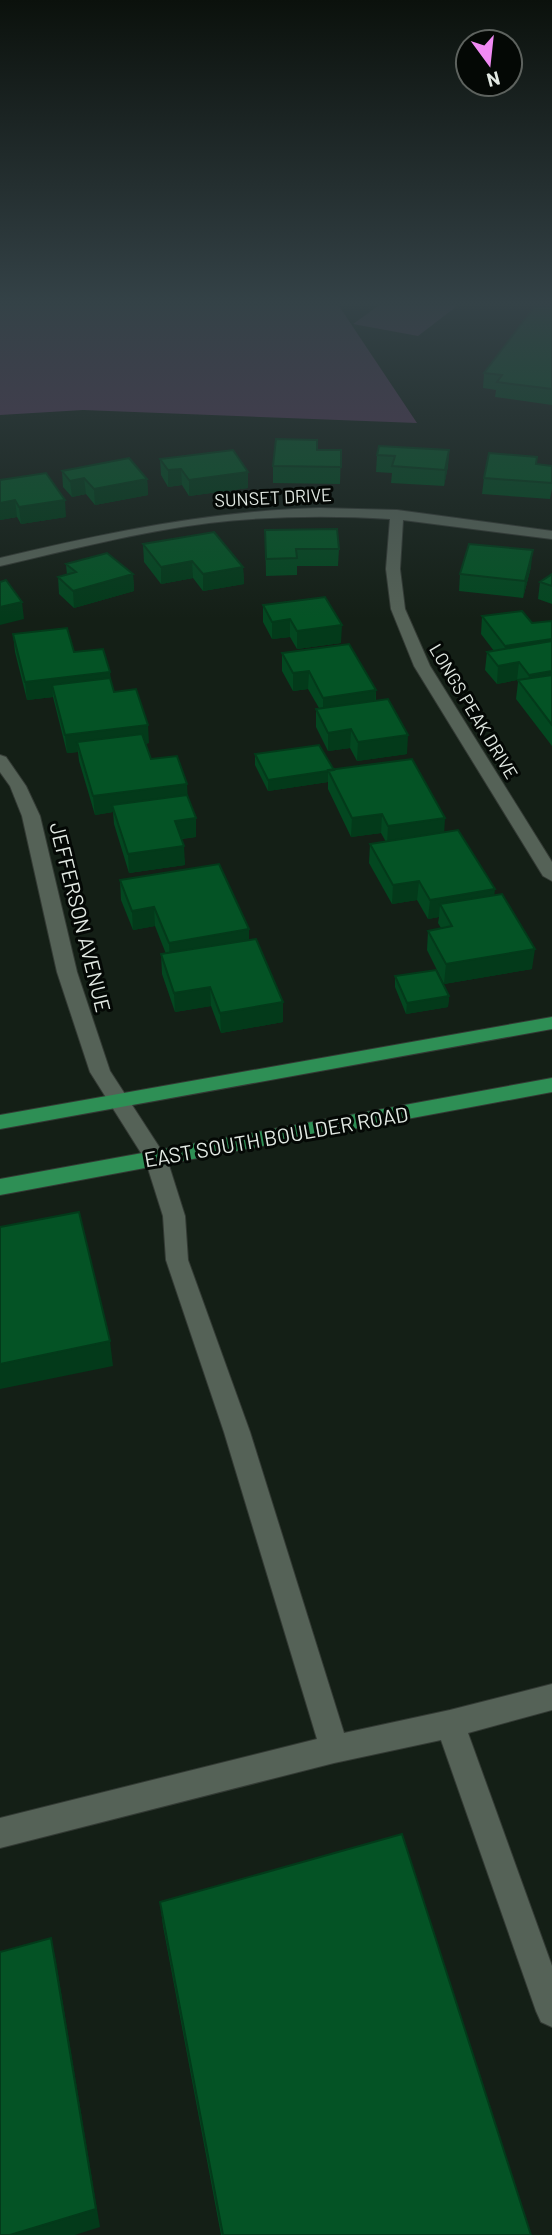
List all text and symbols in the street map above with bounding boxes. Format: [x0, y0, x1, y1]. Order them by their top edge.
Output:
north arrow [454, 28, 524, 98]
text: N [484, 67, 503, 93]
street label: SUNSET DRIVE [214, 483, 332, 511]
street label: LONGS PEAK DRIVE [425, 639, 523, 783]
street label: JEFFERSON AVENUE [45, 819, 117, 1015]
street label: EAST SOUTH BOULDER ROAD [142, 1100, 410, 1172]

